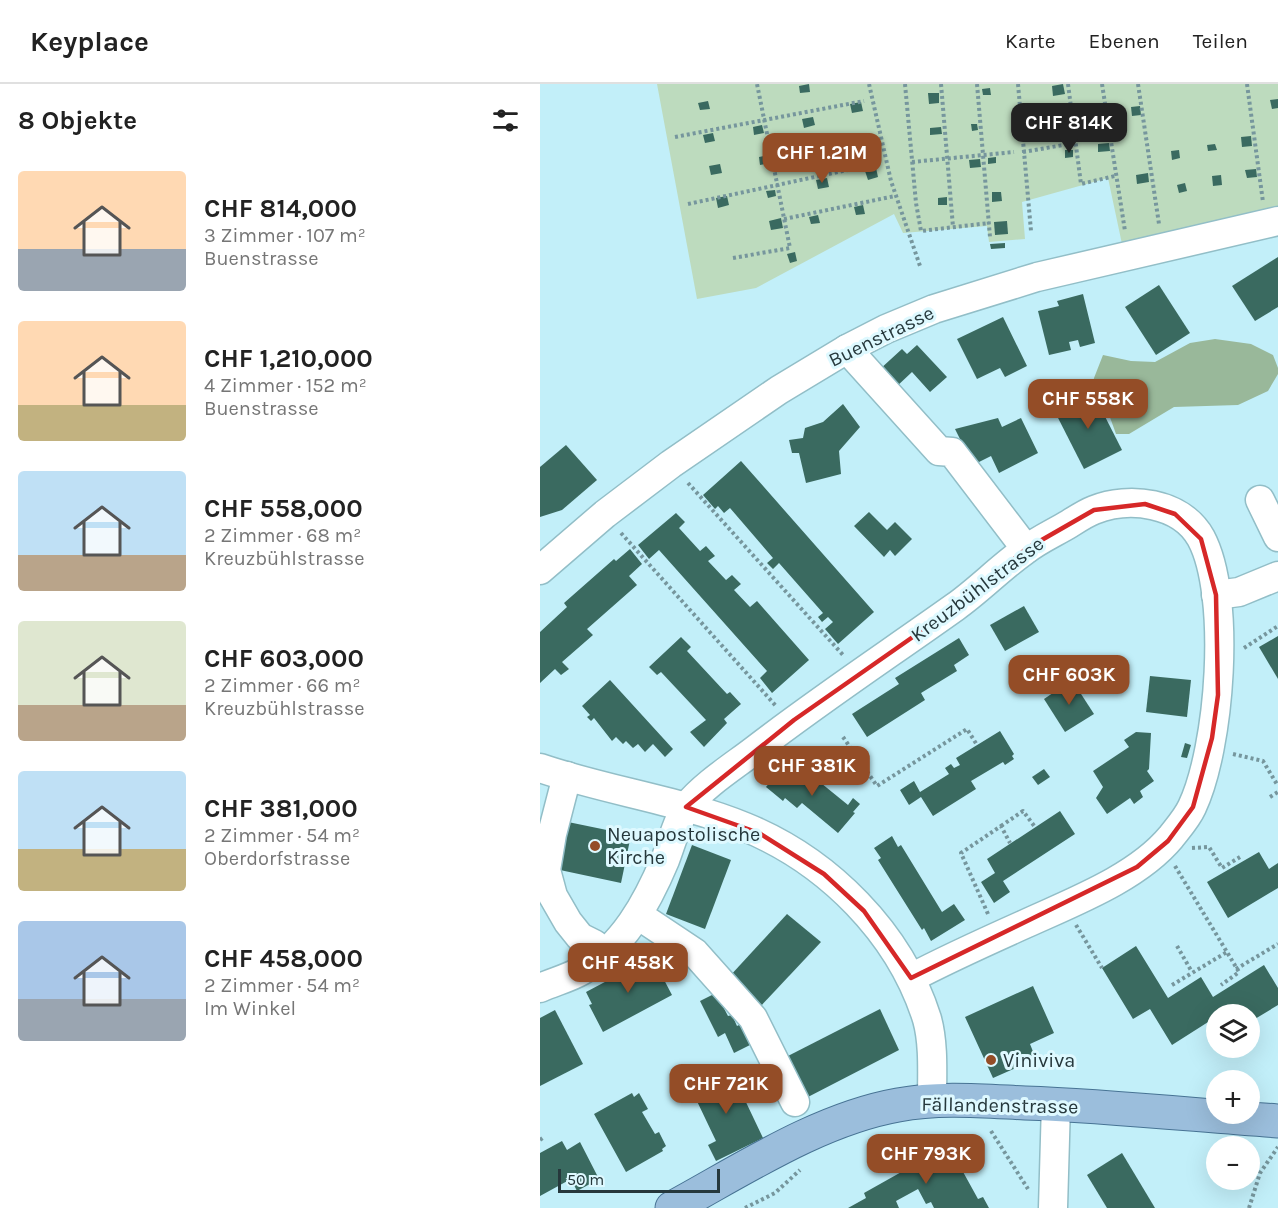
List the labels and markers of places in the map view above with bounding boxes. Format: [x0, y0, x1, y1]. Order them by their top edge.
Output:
pin: CHF 814K [1007, 103, 1131, 154]
pin: CHF 1.21M [753, 133, 891, 184]
pin: CHF 558K [1026, 379, 1150, 430]
pin: CHF 603K [1007, 655, 1131, 706]
pin: CHF 381K [750, 746, 874, 797]
place label: Neuapostolische Kirche [607, 823, 760, 869]
marker: Neuapostolische Kirche [588, 839, 602, 853]
pin: CHF 458K [566, 943, 690, 994]
place label: Viniviva [1003, 1049, 1075, 1072]
marker: Viniviva [984, 1053, 998, 1067]
pin: CHF 721K [664, 1064, 788, 1115]
pin: CHF 793K [864, 1134, 988, 1185]

